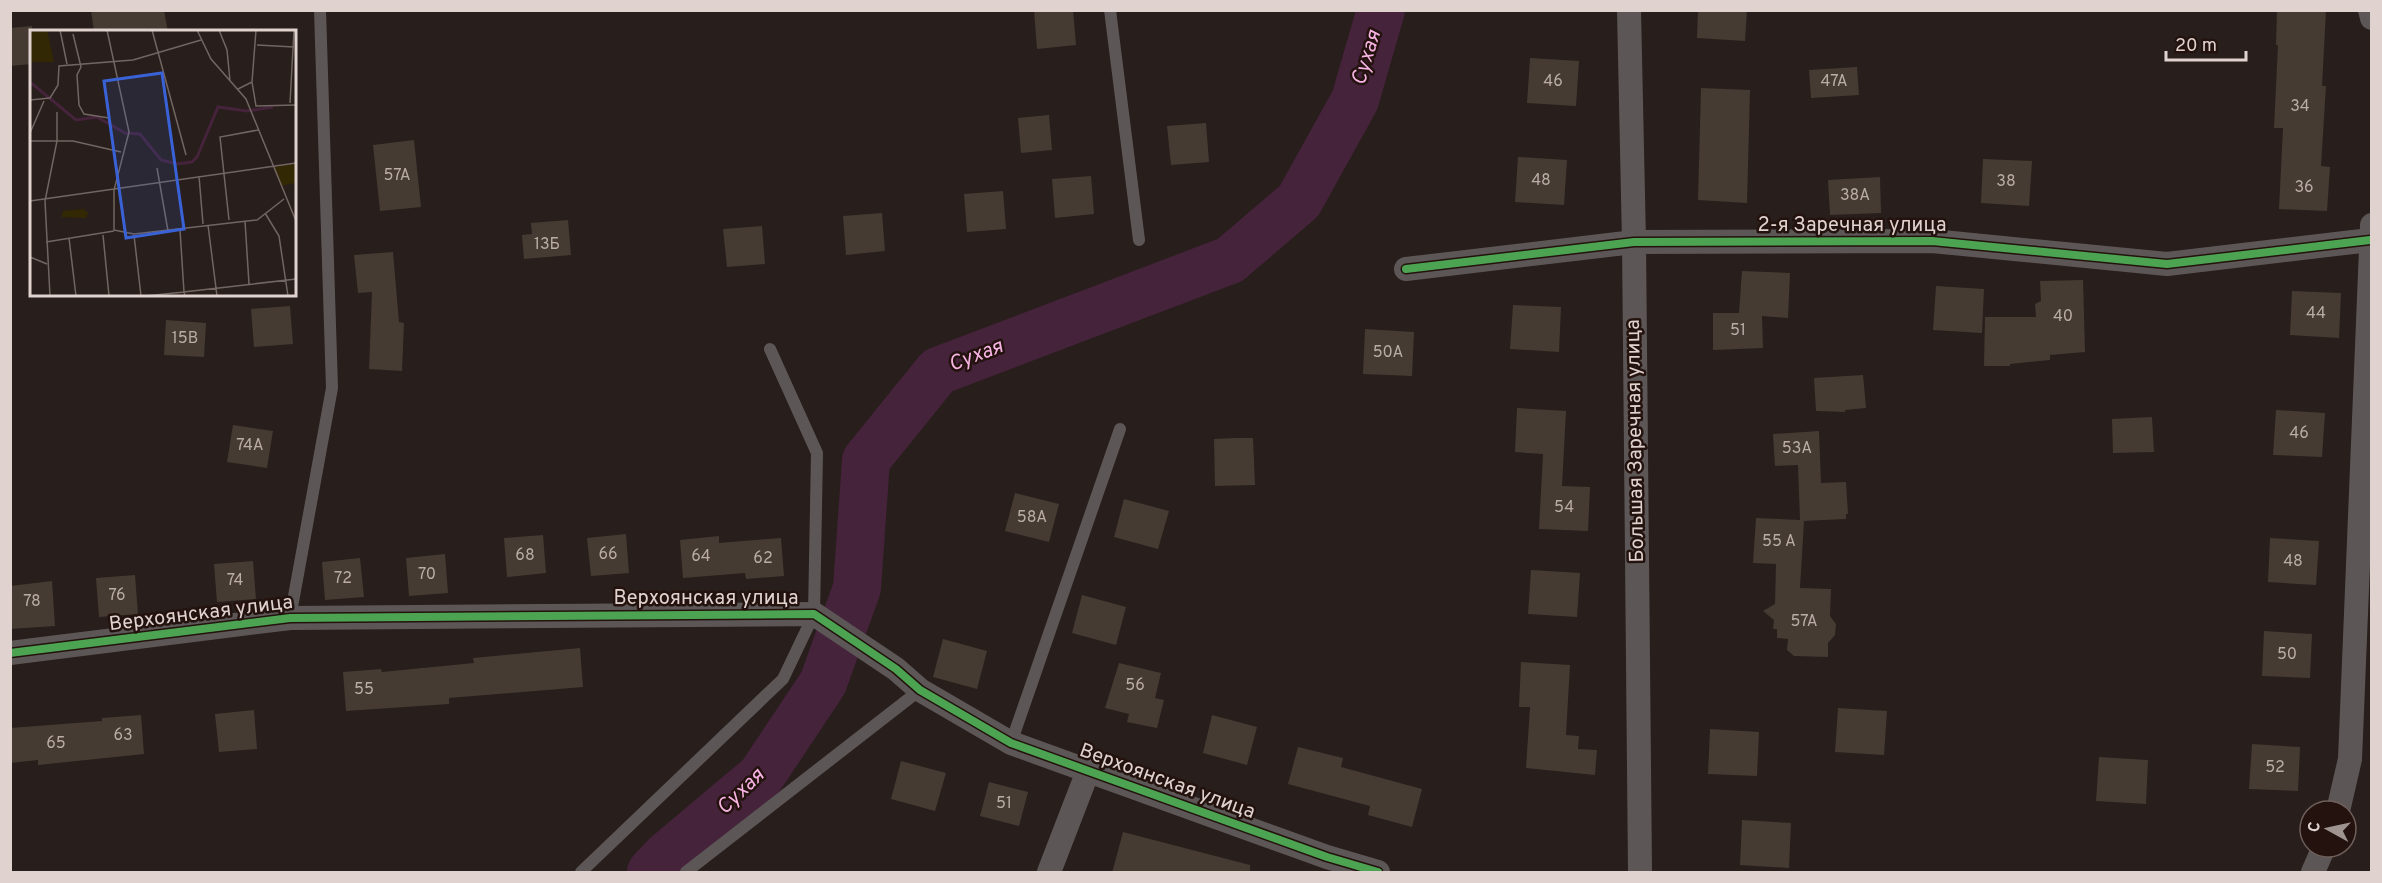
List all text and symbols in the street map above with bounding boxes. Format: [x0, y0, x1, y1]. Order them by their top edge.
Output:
scale bar [2166, 24, 2246, 62]
water label: Сухая [1346, 26, 1388, 89]
inset map [30, 30, 296, 296]
text: 20 m [2175, 35, 2217, 58]
house number: 46 [1543, 72, 1563, 92]
house number: 47А [1820, 72, 1848, 92]
house number: 34 [2290, 97, 2310, 117]
house number: 57А [383, 166, 411, 186]
house number: 48 [1531, 171, 1551, 191]
house number: 38 [1996, 172, 2016, 192]
house number: 36 [2294, 178, 2314, 198]
house number: 38А [1840, 186, 1870, 206]
street label: 2-я Заречная улица [1757, 213, 1947, 239]
house number: 13Б [534, 235, 560, 255]
house number: 44 [2306, 304, 2326, 324]
house number: 40 [2053, 307, 2073, 327]
street label: Большая Заречная улица [1621, 319, 1651, 563]
house number: 51 [1730, 321, 1746, 341]
house number: 15В [172, 329, 198, 349]
water label: Сухая [945, 333, 1008, 379]
house number: 50А [1373, 343, 1403, 363]
house number: 46 [2289, 424, 2309, 444]
house number: 74А [236, 436, 264, 456]
house number: 53А [1782, 439, 1812, 459]
house number: 54 [1554, 498, 1574, 518]
house number: 58А [1017, 508, 1047, 528]
house number: 55 А [1762, 532, 1796, 552]
house number: 66 [598, 545, 618, 565]
house number: 68 [515, 546, 535, 566]
house number: 64 [691, 547, 711, 567]
house number: 62 [753, 549, 773, 569]
house number: 48 [2283, 552, 2303, 572]
house number: 70 [418, 565, 436, 585]
house number: 72 [334, 569, 352, 589]
house number: 74 [227, 571, 243, 591]
house number: 76 [108, 586, 126, 606]
street label: Верхоянская улица [613, 586, 799, 612]
street label: Верхоянская улица [107, 590, 295, 638]
house number: 78 [23, 592, 41, 612]
house number: 57А [1790, 612, 1818, 632]
house number: 50 [2277, 645, 2297, 665]
house number: 56 [1125, 676, 1145, 696]
house number: 55 [354, 680, 374, 700]
house number: 63 [113, 726, 133, 746]
house number: 65 [46, 734, 66, 754]
street label: Верхоянская улица [1076, 738, 1258, 826]
house number: 52 [2265, 758, 2285, 778]
water label: Сухая [711, 762, 771, 821]
house number: 51 [996, 794, 1012, 814]
north arrow [2298, 799, 2358, 859]
text: С [2305, 821, 2326, 834]

